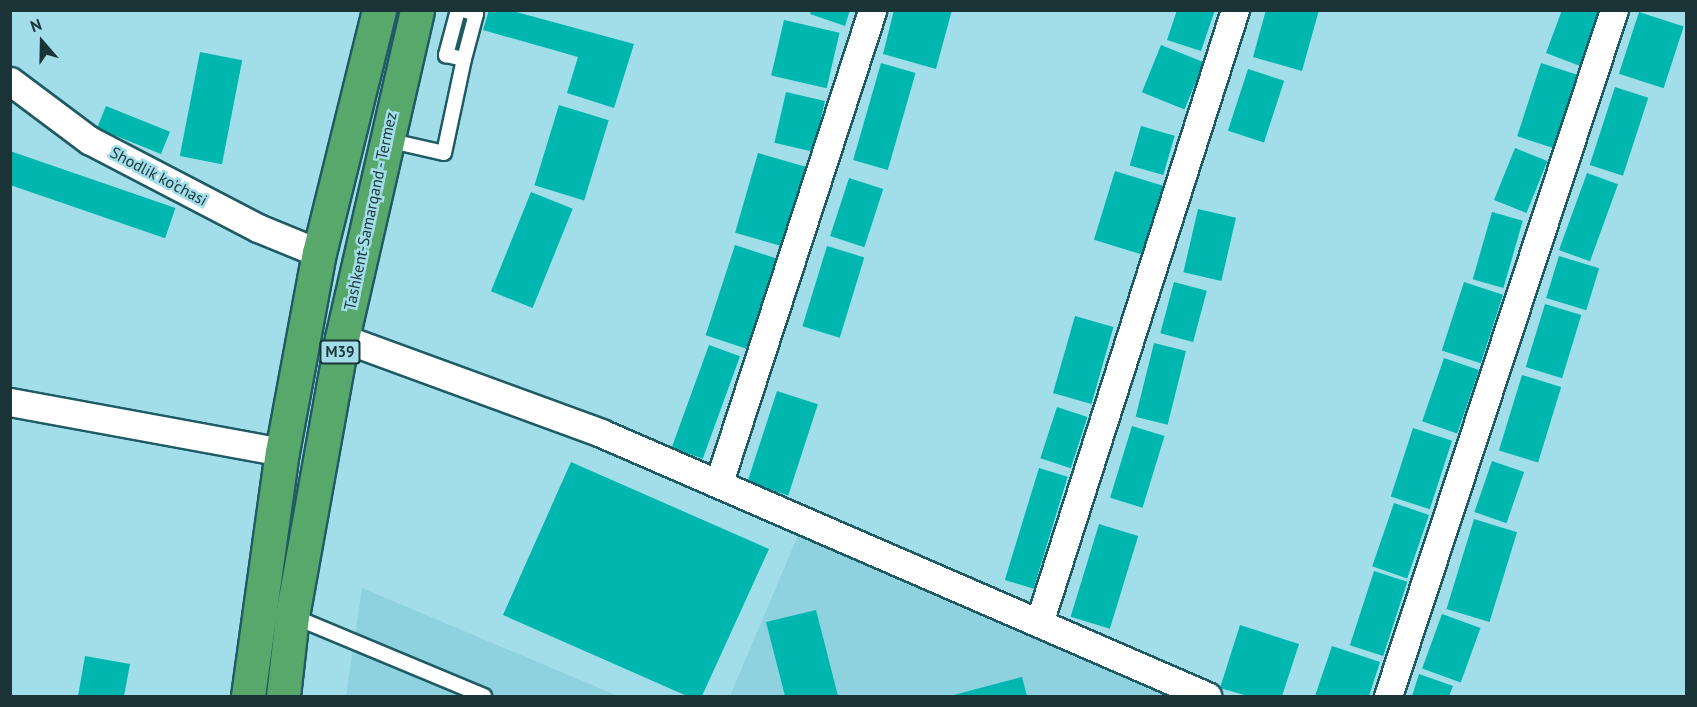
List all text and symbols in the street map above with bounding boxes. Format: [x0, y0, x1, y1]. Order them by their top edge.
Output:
north arrow [12, 12, 72, 72]
text: N [27, 14, 44, 36]
street label: Tashkent-Samarqand - Termez [339, 109, 401, 313]
street label: Shodlik ko'chasi [107, 142, 211, 210]
road number: M39 [319, 340, 361, 364]

